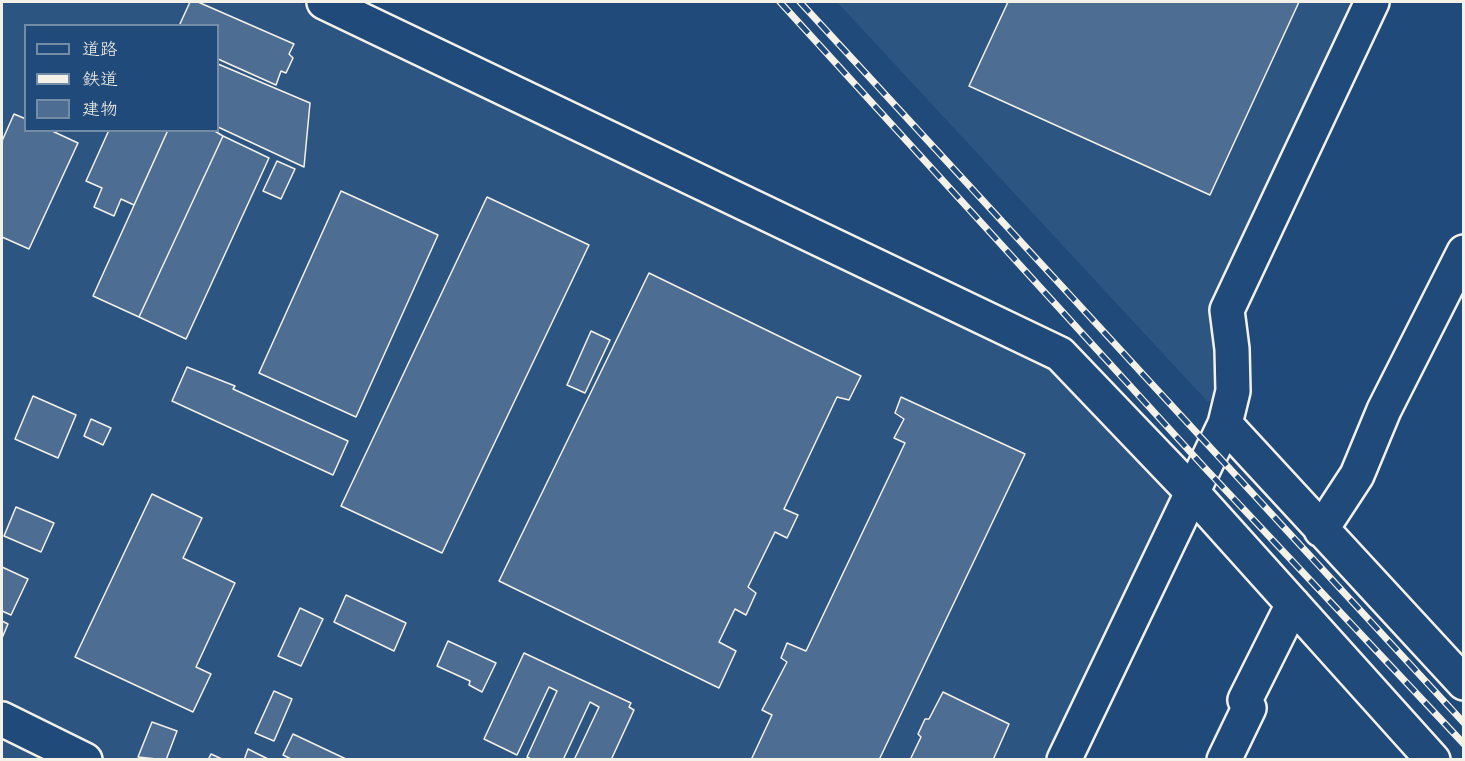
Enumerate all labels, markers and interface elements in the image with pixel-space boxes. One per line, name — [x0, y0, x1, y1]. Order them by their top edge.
legend — [24, 24, 219, 132]
text: 道路 — [82, 39, 118, 64]
text: 鉄道 — [82, 69, 118, 94]
text: 建物 — [82, 99, 118, 124]

